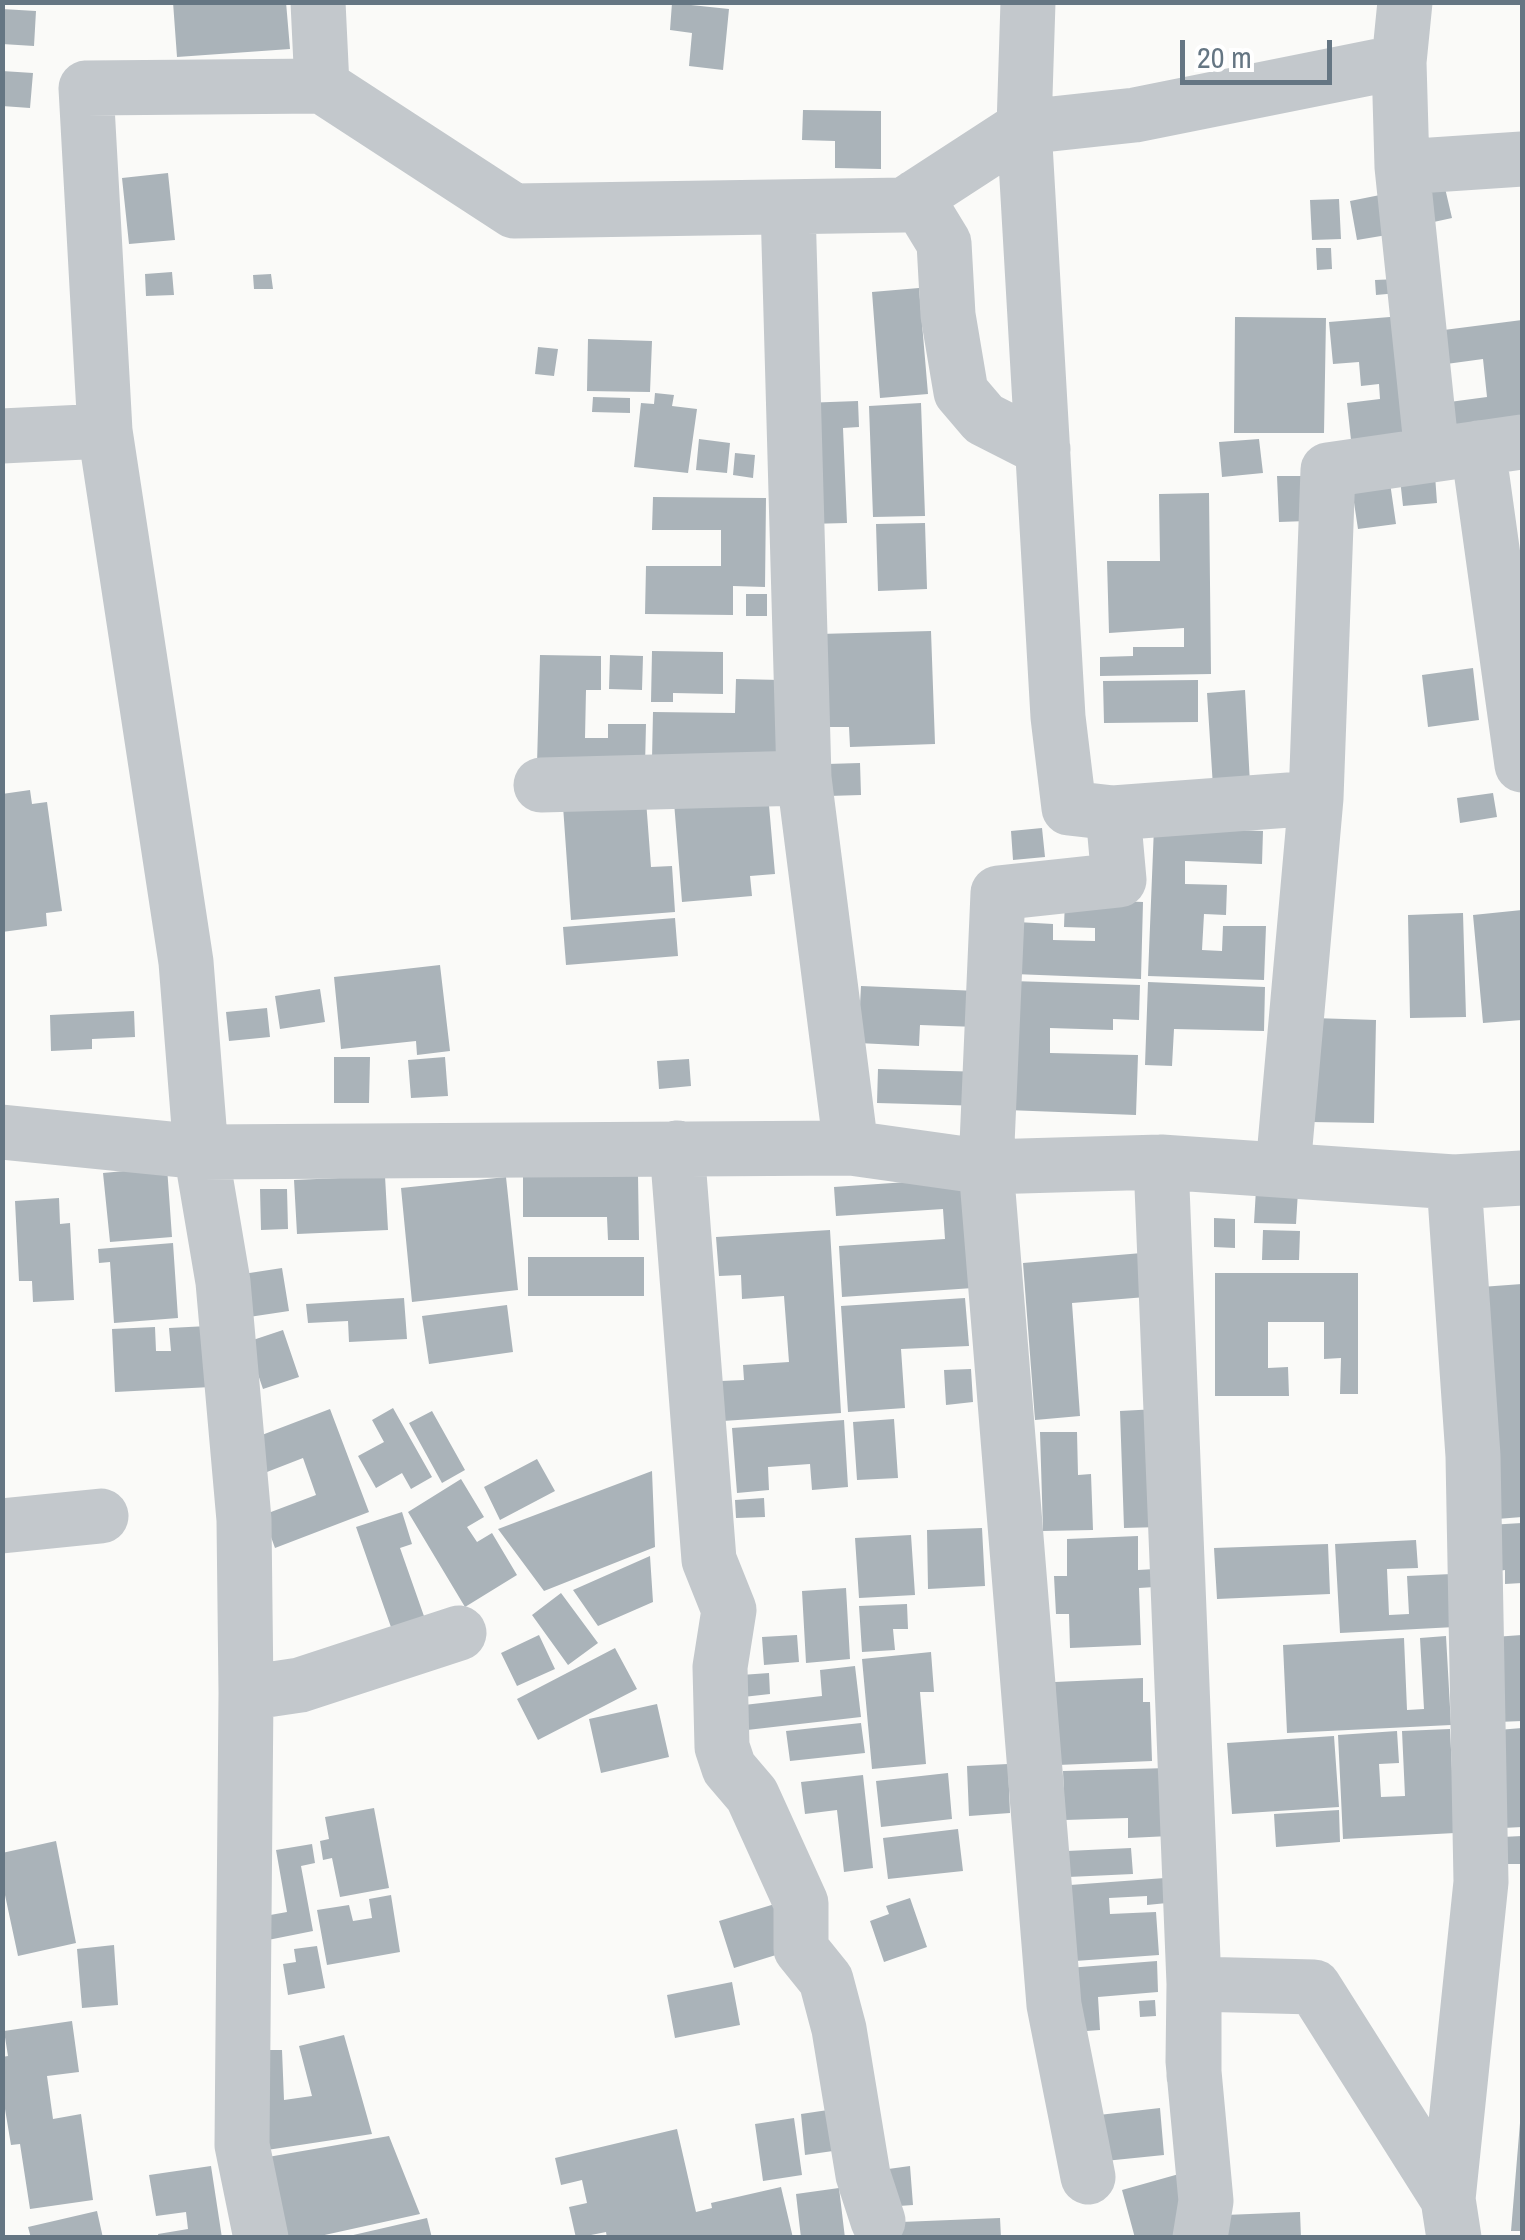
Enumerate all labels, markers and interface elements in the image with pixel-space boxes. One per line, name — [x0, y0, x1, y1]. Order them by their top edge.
scale bar — [1185, 20, 1338, 82]
text: 20 m — [1197, 37, 1252, 77]

